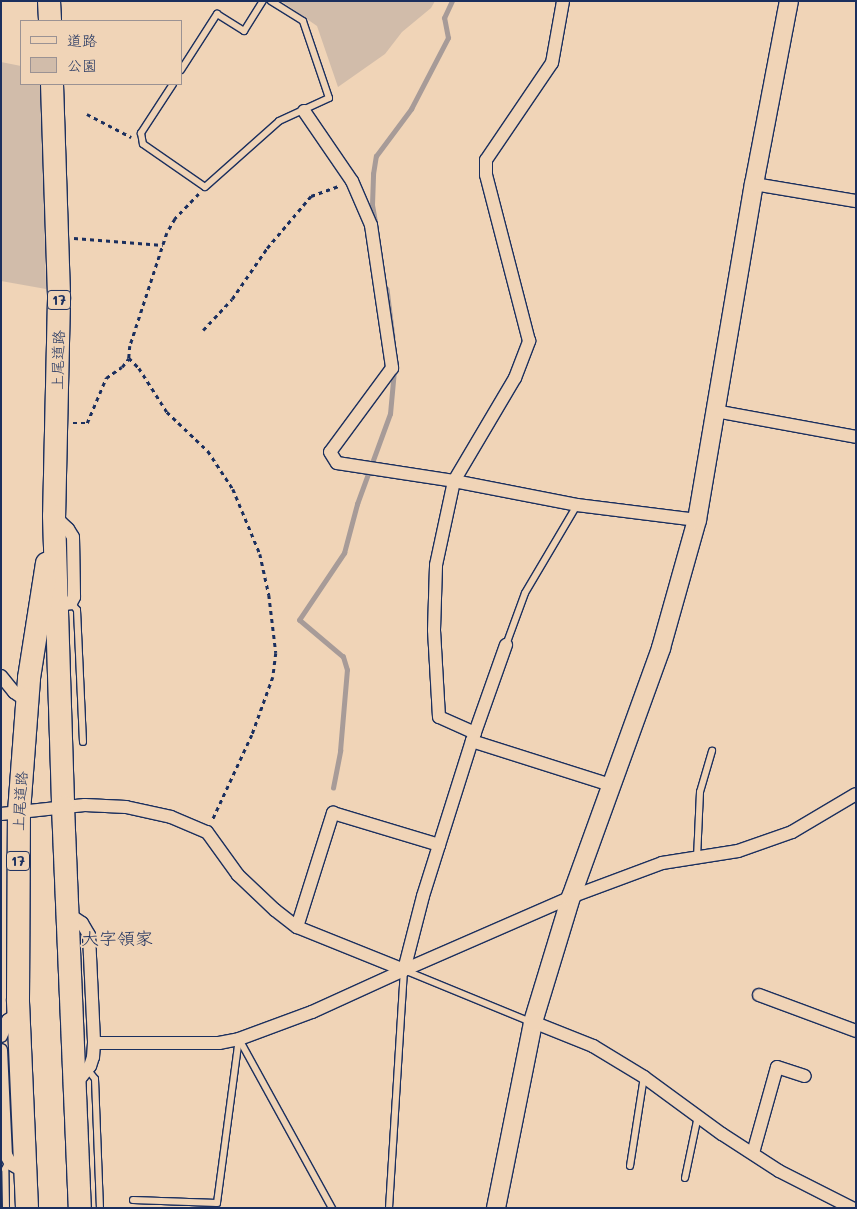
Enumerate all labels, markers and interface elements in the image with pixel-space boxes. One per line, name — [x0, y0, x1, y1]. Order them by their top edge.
legend — [20, 20, 182, 85]
text: 道路 — [67, 30, 97, 50]
text: 公園 — [67, 55, 97, 75]
road number: 17 — [46, 288, 72, 312]
street label: 上尾道路 — [48, 330, 68, 390]
street label: 上尾道路 — [9, 771, 31, 831]
road number: 17 — [6, 849, 30, 872]
district label: 大字領家 — [81, 927, 153, 949]

